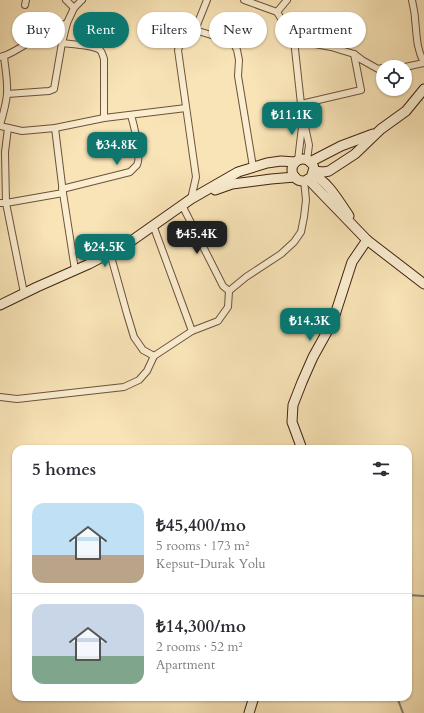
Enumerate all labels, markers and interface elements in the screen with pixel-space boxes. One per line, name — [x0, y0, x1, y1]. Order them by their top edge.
chip: Buy — [12, 12, 65, 48]
chip: Rent — [73, 12, 129, 48]
chip: Filters — [137, 12, 201, 48]
chip: New — [209, 12, 267, 48]
chip: Apartment — [275, 12, 366, 48]
map controls — [376, 60, 412, 96]
button: locate — [376, 60, 412, 96]
pin: ₺11.1K — [259, 102, 325, 136]
text: ₺11.1K — [271, 106, 313, 124]
pin: ₺34.8K — [84, 132, 150, 166]
text: ₺34.8K — [96, 136, 138, 154]
pin: ₺45.4K — [164, 221, 230, 255]
text: ₺45.4K — [176, 225, 218, 243]
pin: ₺24.5K — [72, 234, 138, 268]
text: ₺24.5K — [84, 238, 126, 256]
pin: ₺14.3K — [277, 308, 343, 342]
text: ₺14.3K — [289, 312, 331, 330]
text: 5 homes — [32, 458, 96, 481]
icon: filters — [370, 458, 392, 480]
text: ₺45,400/mo — [156, 514, 246, 537]
icon: home — [64, 519, 112, 567]
text: 5 rooms · 173 m² — [156, 537, 249, 555]
text: Kepsut-Durak Yolu — [156, 555, 266, 573]
text: ₺14,300/mo — [156, 615, 246, 638]
icon: home — [64, 620, 112, 668]
text: 2 rooms · 52 m² — [156, 638, 243, 656]
text: Apartment — [156, 656, 215, 674]

